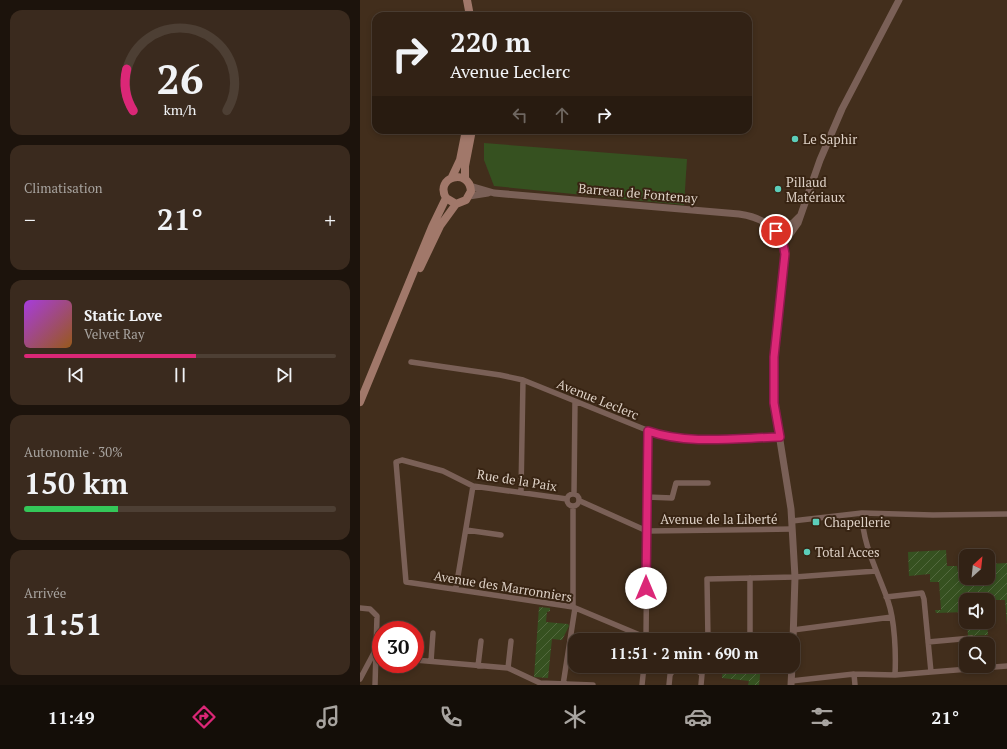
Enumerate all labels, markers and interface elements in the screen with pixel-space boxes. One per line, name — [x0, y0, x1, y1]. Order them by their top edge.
text: 220 m — [450, 23, 531, 60]
icon: right — [384, 28, 436, 80]
text: 26 — [156, 50, 204, 105]
text: Avenue Leclerc — [450, 59, 570, 83]
text: km/h — [164, 99, 197, 118]
icon: left — [509, 104, 531, 126]
icon: ahead — [551, 104, 573, 126]
icon: right — [593, 104, 615, 126]
place label: Le Saphir — [803, 130, 857, 148]
marker: Le Saphir — [790, 134, 800, 144]
place label: Pillaud Matériaux — [786, 173, 845, 206]
text: Climatisation — [24, 179, 103, 197]
street label: Barreau de Fontenay — [578, 179, 699, 207]
marker: Pillaud Matériaux — [773, 184, 783, 194]
text: 21° — [157, 199, 203, 239]
text: − — [24, 205, 36, 234]
text: + — [324, 205, 336, 234]
pin — [759, 214, 793, 248]
icon: arrive — [765, 220, 787, 242]
text: Static Love — [84, 305, 162, 325]
text: Velvet Ray — [84, 325, 144, 343]
icon: previous — [65, 364, 87, 386]
icon: pause — [169, 364, 191, 386]
icon: next — [273, 364, 295, 386]
street label: Avenue Leclerc — [554, 374, 642, 424]
text: Autonomie · 30% — [24, 443, 123, 461]
text: 150 km — [24, 463, 128, 503]
street label: Rue de la Paix — [476, 465, 559, 495]
street label: Avenue de la Liberté — [660, 510, 778, 528]
place label: Chapellerie — [824, 513, 890, 531]
marker: Chapellerie — [811, 517, 821, 527]
place label: Total Acces — [815, 543, 880, 561]
marker: Total Acces — [802, 547, 812, 557]
north arrow — [959, 549, 995, 585]
map controls — [959, 549, 995, 673]
street label: Avenue des Marronniers — [433, 566, 573, 606]
position arrow — [625, 567, 667, 609]
text: Arrivée — [24, 584, 66, 602]
button: sound — [959, 593, 995, 629]
text: 11:51 — [24, 604, 102, 644]
speed limit sign: 30 — [372, 621, 424, 673]
button: search — [959, 637, 995, 673]
text: 11:51 · 2 min · 690 m — [610, 643, 758, 663]
icon: directions — [190, 703, 218, 731]
icon: music — [314, 703, 342, 731]
icon: phone — [437, 703, 465, 731]
icon: climate — [561, 703, 589, 731]
icon: car — [684, 703, 712, 731]
icon: filters — [808, 703, 836, 731]
text: 11:49 — [48, 705, 95, 729]
text: 21° — [931, 705, 959, 729]

